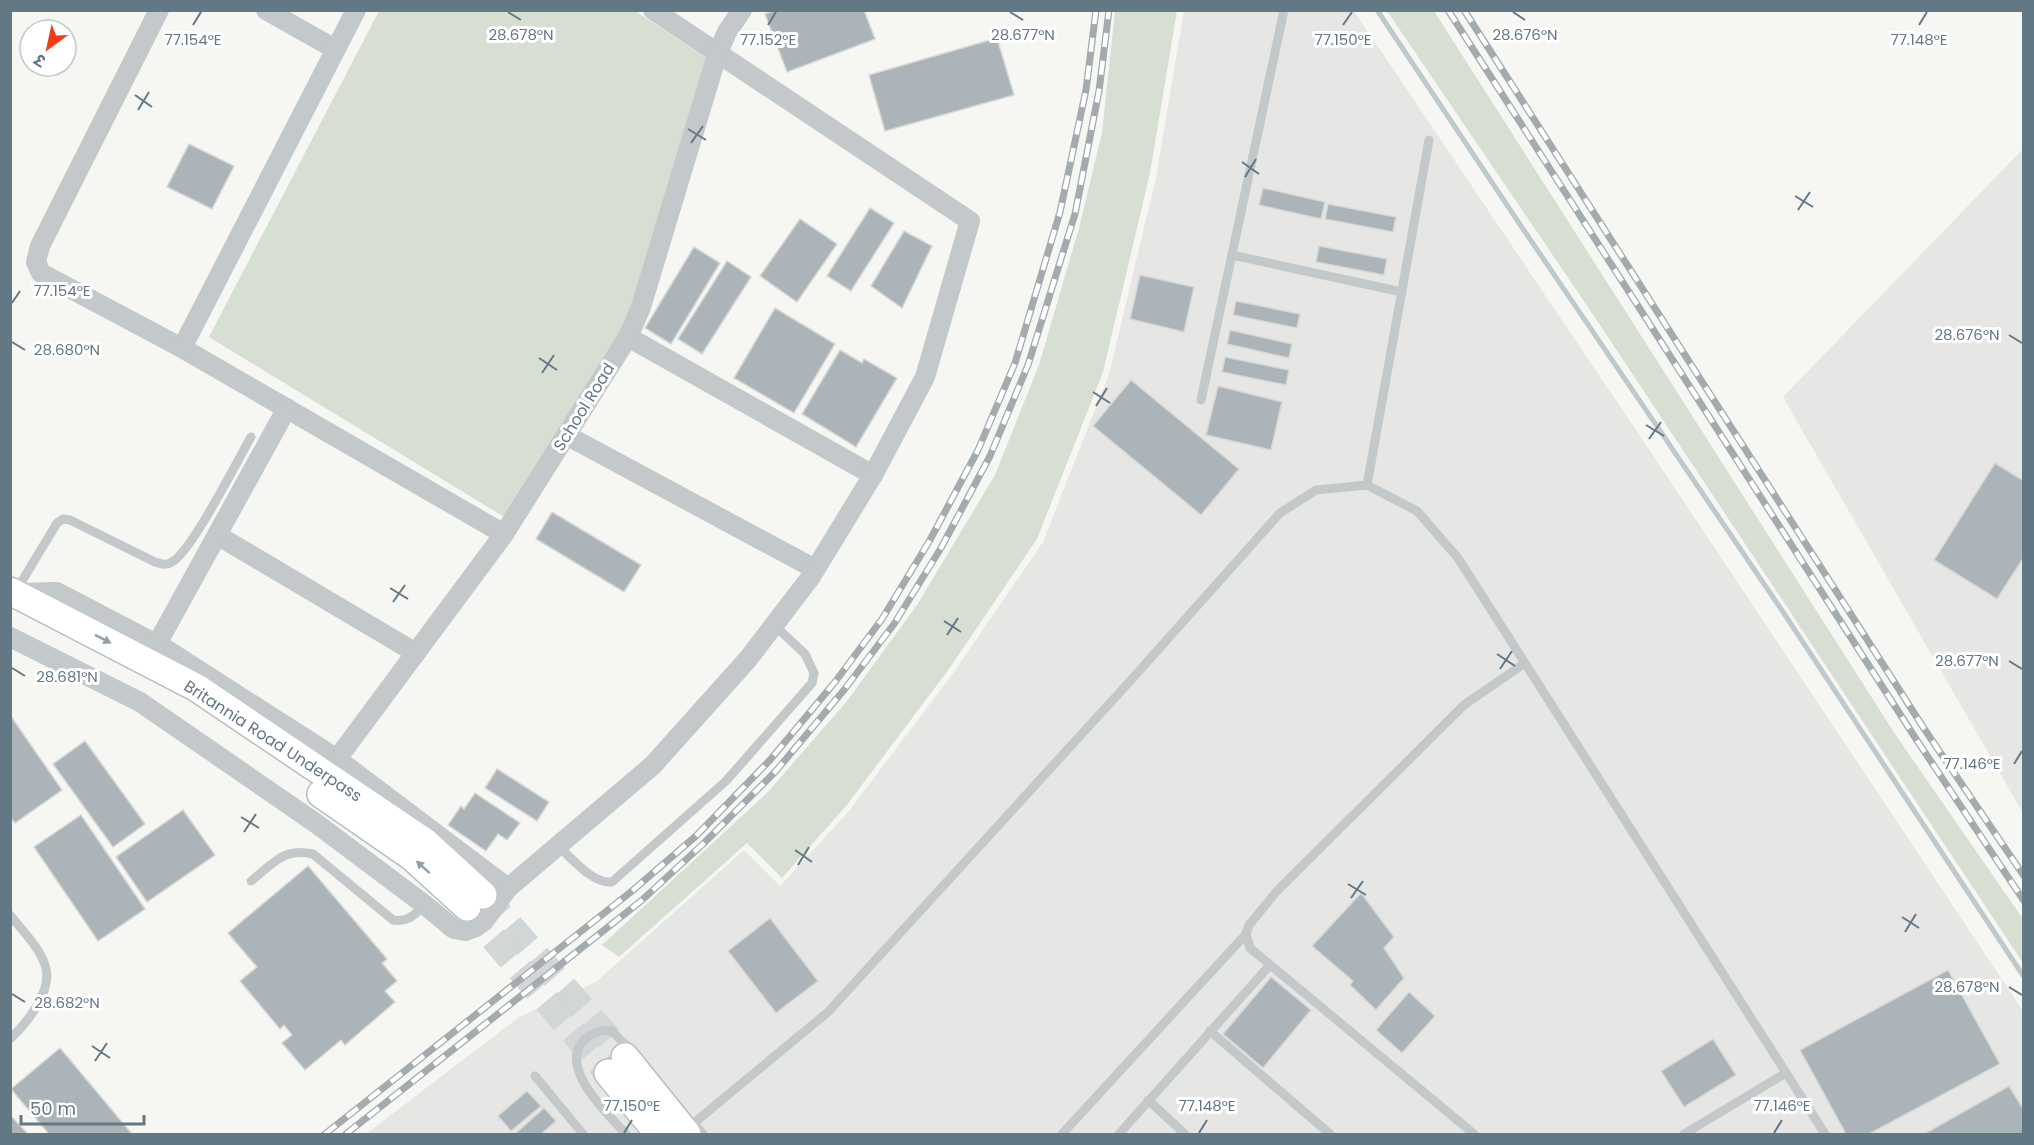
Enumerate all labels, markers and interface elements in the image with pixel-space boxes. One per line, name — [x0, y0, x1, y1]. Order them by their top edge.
north arrow — [18, 18, 78, 78]
text: 28.678°N — [488, 24, 554, 45]
text: 28.677°N — [991, 24, 1055, 45]
text: 28.676°N — [1492, 24, 1558, 45]
text: 77.154°E — [164, 29, 222, 50]
text: 77.152°E — [740, 29, 796, 50]
text: 77.150°E — [1314, 29, 1372, 50]
text: 77.148°E — [1890, 29, 1948, 50]
text: उ — [29, 48, 51, 73]
text: 77.154°E — [33, 280, 91, 301]
text: 28.676°N — [1934, 324, 2000, 345]
text: 28.680°N — [34, 339, 100, 360]
street label: School Road — [548, 359, 620, 455]
one-way arrow — [95, 634, 112, 644]
text: 28.677°N — [1935, 650, 1999, 671]
text: 28.681°N — [36, 666, 98, 687]
street label: Britannia Road Underpass — [180, 675, 366, 807]
text: 77.146°E — [1943, 753, 2001, 774]
one-way arrow — [416, 860, 431, 874]
text: 28.678°N — [1934, 976, 2000, 997]
text: 28.682°N — [34, 992, 100, 1013]
scale bar — [21, 1088, 144, 1126]
text: 77.150°E — [603, 1095, 661, 1116]
text: 77.148°E — [1178, 1095, 1236, 1116]
text: 77.146°E — [1753, 1095, 1811, 1116]
text: 50 m — [30, 1096, 76, 1121]

